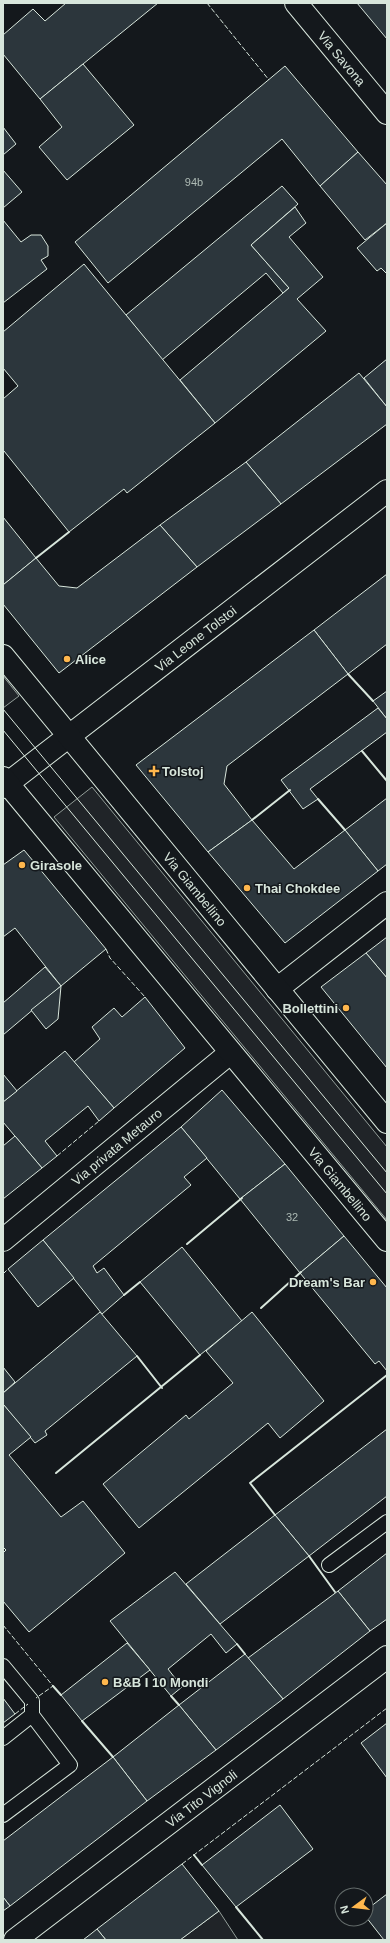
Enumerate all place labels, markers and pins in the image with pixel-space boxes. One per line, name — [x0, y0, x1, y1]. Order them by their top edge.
place label: Alice — [75, 652, 106, 667]
marker: Alice — [62, 654, 72, 664]
place label: Tolstoj — [162, 764, 204, 779]
marker: Tolstoj — [149, 766, 159, 776]
place label: Girasole — [30, 858, 82, 873]
marker: Girasole — [17, 860, 27, 870]
place label: Thai Chokdee — [255, 881, 340, 896]
marker: Thai Chokdee — [242, 883, 252, 893]
place label: Bollettini — [282, 1001, 338, 1016]
marker: Bollettini — [341, 1003, 351, 1013]
place label: Dream's Bar — [289, 1275, 365, 1290]
marker: Dream's Bar — [368, 1277, 378, 1287]
place label: B&B I 10 Mondi — [113, 1675, 208, 1690]
marker: B&B I 10 Mondi — [100, 1677, 110, 1687]

